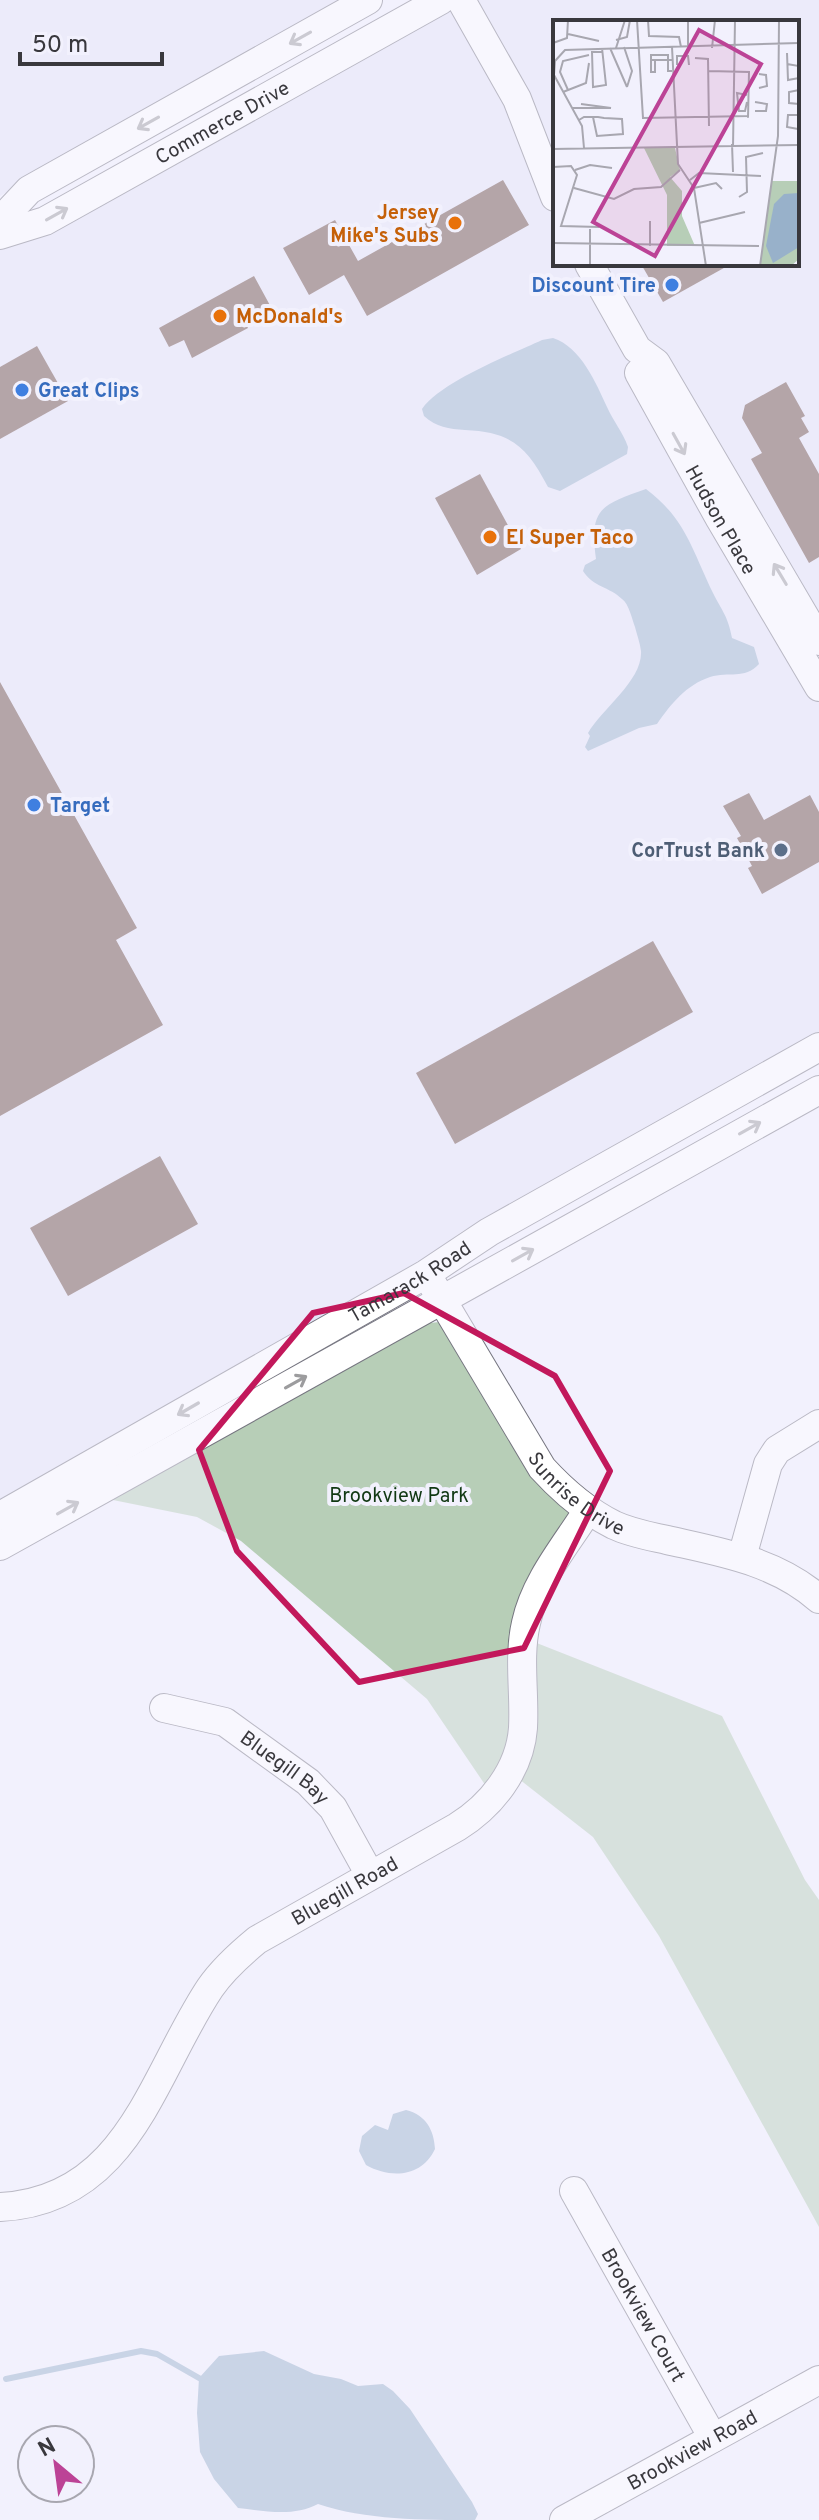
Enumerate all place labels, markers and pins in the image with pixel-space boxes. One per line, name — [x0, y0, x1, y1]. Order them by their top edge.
place label: Jersey Mike's Subs — [330, 201, 439, 250]
marker: Jersey Mike's Subs — [446, 214, 464, 232]
place label: Discount Tire — [531, 274, 656, 300]
marker: Discount Tire — [663, 276, 681, 294]
place label: McDonald's — [236, 305, 343, 331]
marker: McDonald's — [211, 307, 229, 325]
place label: Great Clips — [38, 379, 140, 405]
marker: Great Clips — [13, 381, 31, 399]
place label: El Super Taco — [506, 526, 634, 552]
marker: El Super Taco — [481, 528, 499, 546]
place label: Target — [50, 794, 110, 820]
marker: Target — [25, 796, 43, 814]
place label: CorTrust Bank — [631, 839, 765, 865]
marker: CorTrust Bank — [772, 841, 790, 859]

